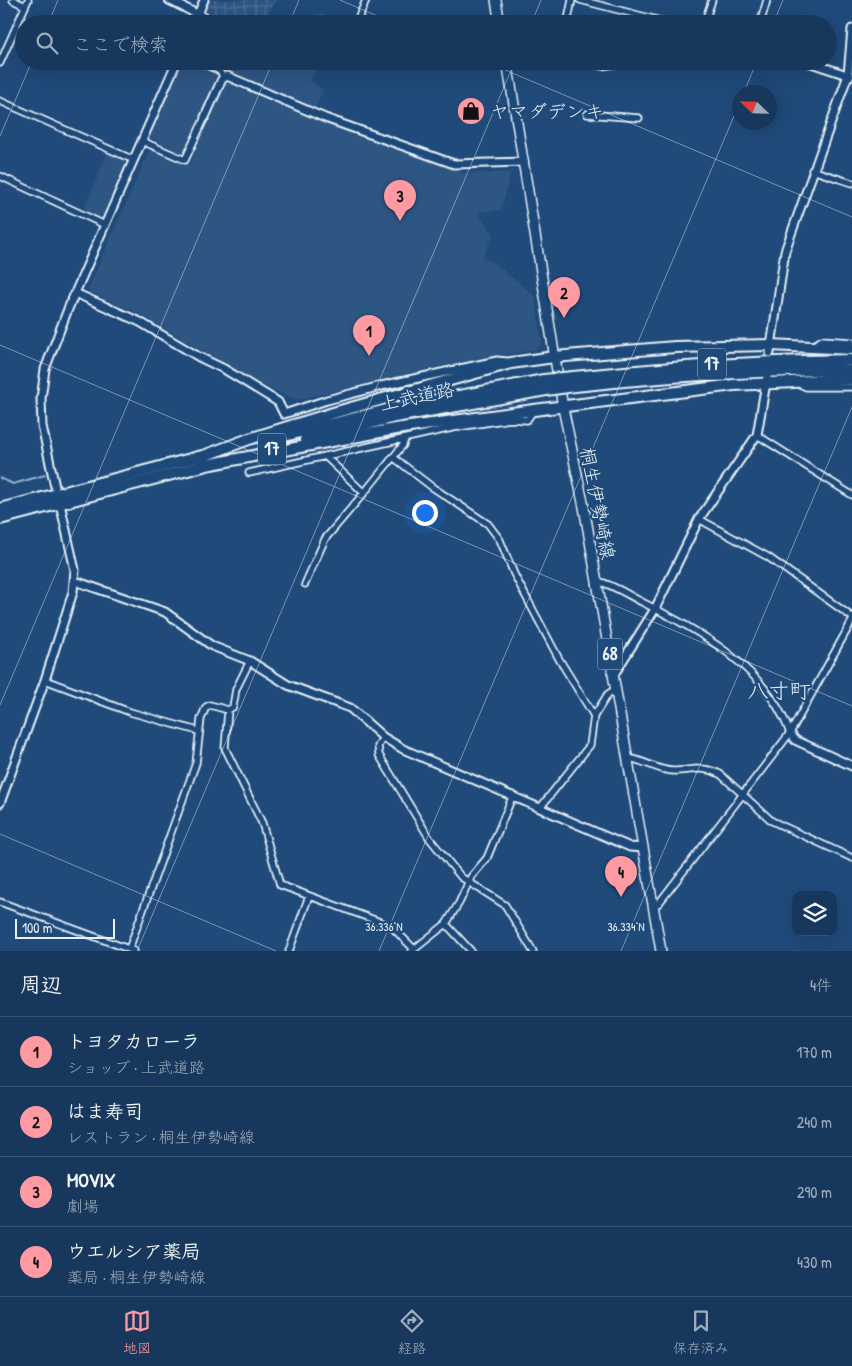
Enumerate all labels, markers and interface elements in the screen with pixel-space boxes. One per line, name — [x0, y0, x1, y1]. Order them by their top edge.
search box — [15, 15, 837, 70]
icon: search — [33, 29, 61, 57]
text: ここで検索 — [73, 31, 168, 57]
north arrow — [732, 85, 777, 130]
shop icon: ヤマダデンキ — [456, 96, 486, 126]
place label: ヤマダデンキ — [490, 98, 604, 124]
pin: 3 — [384, 180, 416, 221]
pin: 2 — [548, 277, 580, 318]
pin: 1 — [353, 315, 385, 356]
road number: 17 — [698, 348, 726, 379]
street label: 上武道路 — [377, 375, 457, 417]
road number: 17 — [258, 434, 286, 464]
street label: 桐生伊勢崎線 — [574, 445, 622, 561]
your location — [412, 500, 438, 526]
road number: 68 — [598, 639, 622, 670]
district label: 八寸町 — [748, 676, 811, 705]
pin: 4 — [605, 856, 637, 897]
map controls — [792, 891, 837, 936]
button: layers — [792, 891, 837, 936]
scale bar — [15, 916, 115, 939]
text: 100 m — [22, 918, 52, 937]
text: 36.336°N — [365, 918, 403, 935]
text: 36.334°N — [607, 918, 645, 935]
text: 周辺 — [20, 970, 62, 999]
text: 4件 — [810, 974, 832, 996]
text: トヨタカローラ — [67, 1028, 200, 1054]
text: 1 — [33, 1041, 39, 1063]
text: 170 m — [797, 1041, 832, 1063]
text: ショップ · 上武道路 — [67, 1056, 205, 1078]
text: はま寿司 — [67, 1098, 143, 1124]
text: 2 — [32, 1111, 40, 1133]
text: 240 m — [797, 1111, 832, 1133]
text: レストラン · 桐生伊勢崎線 — [67, 1126, 255, 1148]
text: MOVIX — [67, 1167, 115, 1193]
text: 3 — [32, 1181, 40, 1203]
text: 290 m — [797, 1181, 832, 1203]
text: 劇場 — [67, 1195, 99, 1217]
text: ウエルシア薬局 — [67, 1238, 200, 1264]
text: 4 — [33, 1251, 39, 1273]
text: 430 m — [797, 1251, 832, 1273]
text: 薬局 · 桐生伊勢崎線 — [67, 1266, 206, 1288]
tab: 地図 — [123, 1307, 151, 1357]
tab: 経路 — [398, 1307, 426, 1357]
tab: 保存済み — [673, 1307, 729, 1357]

